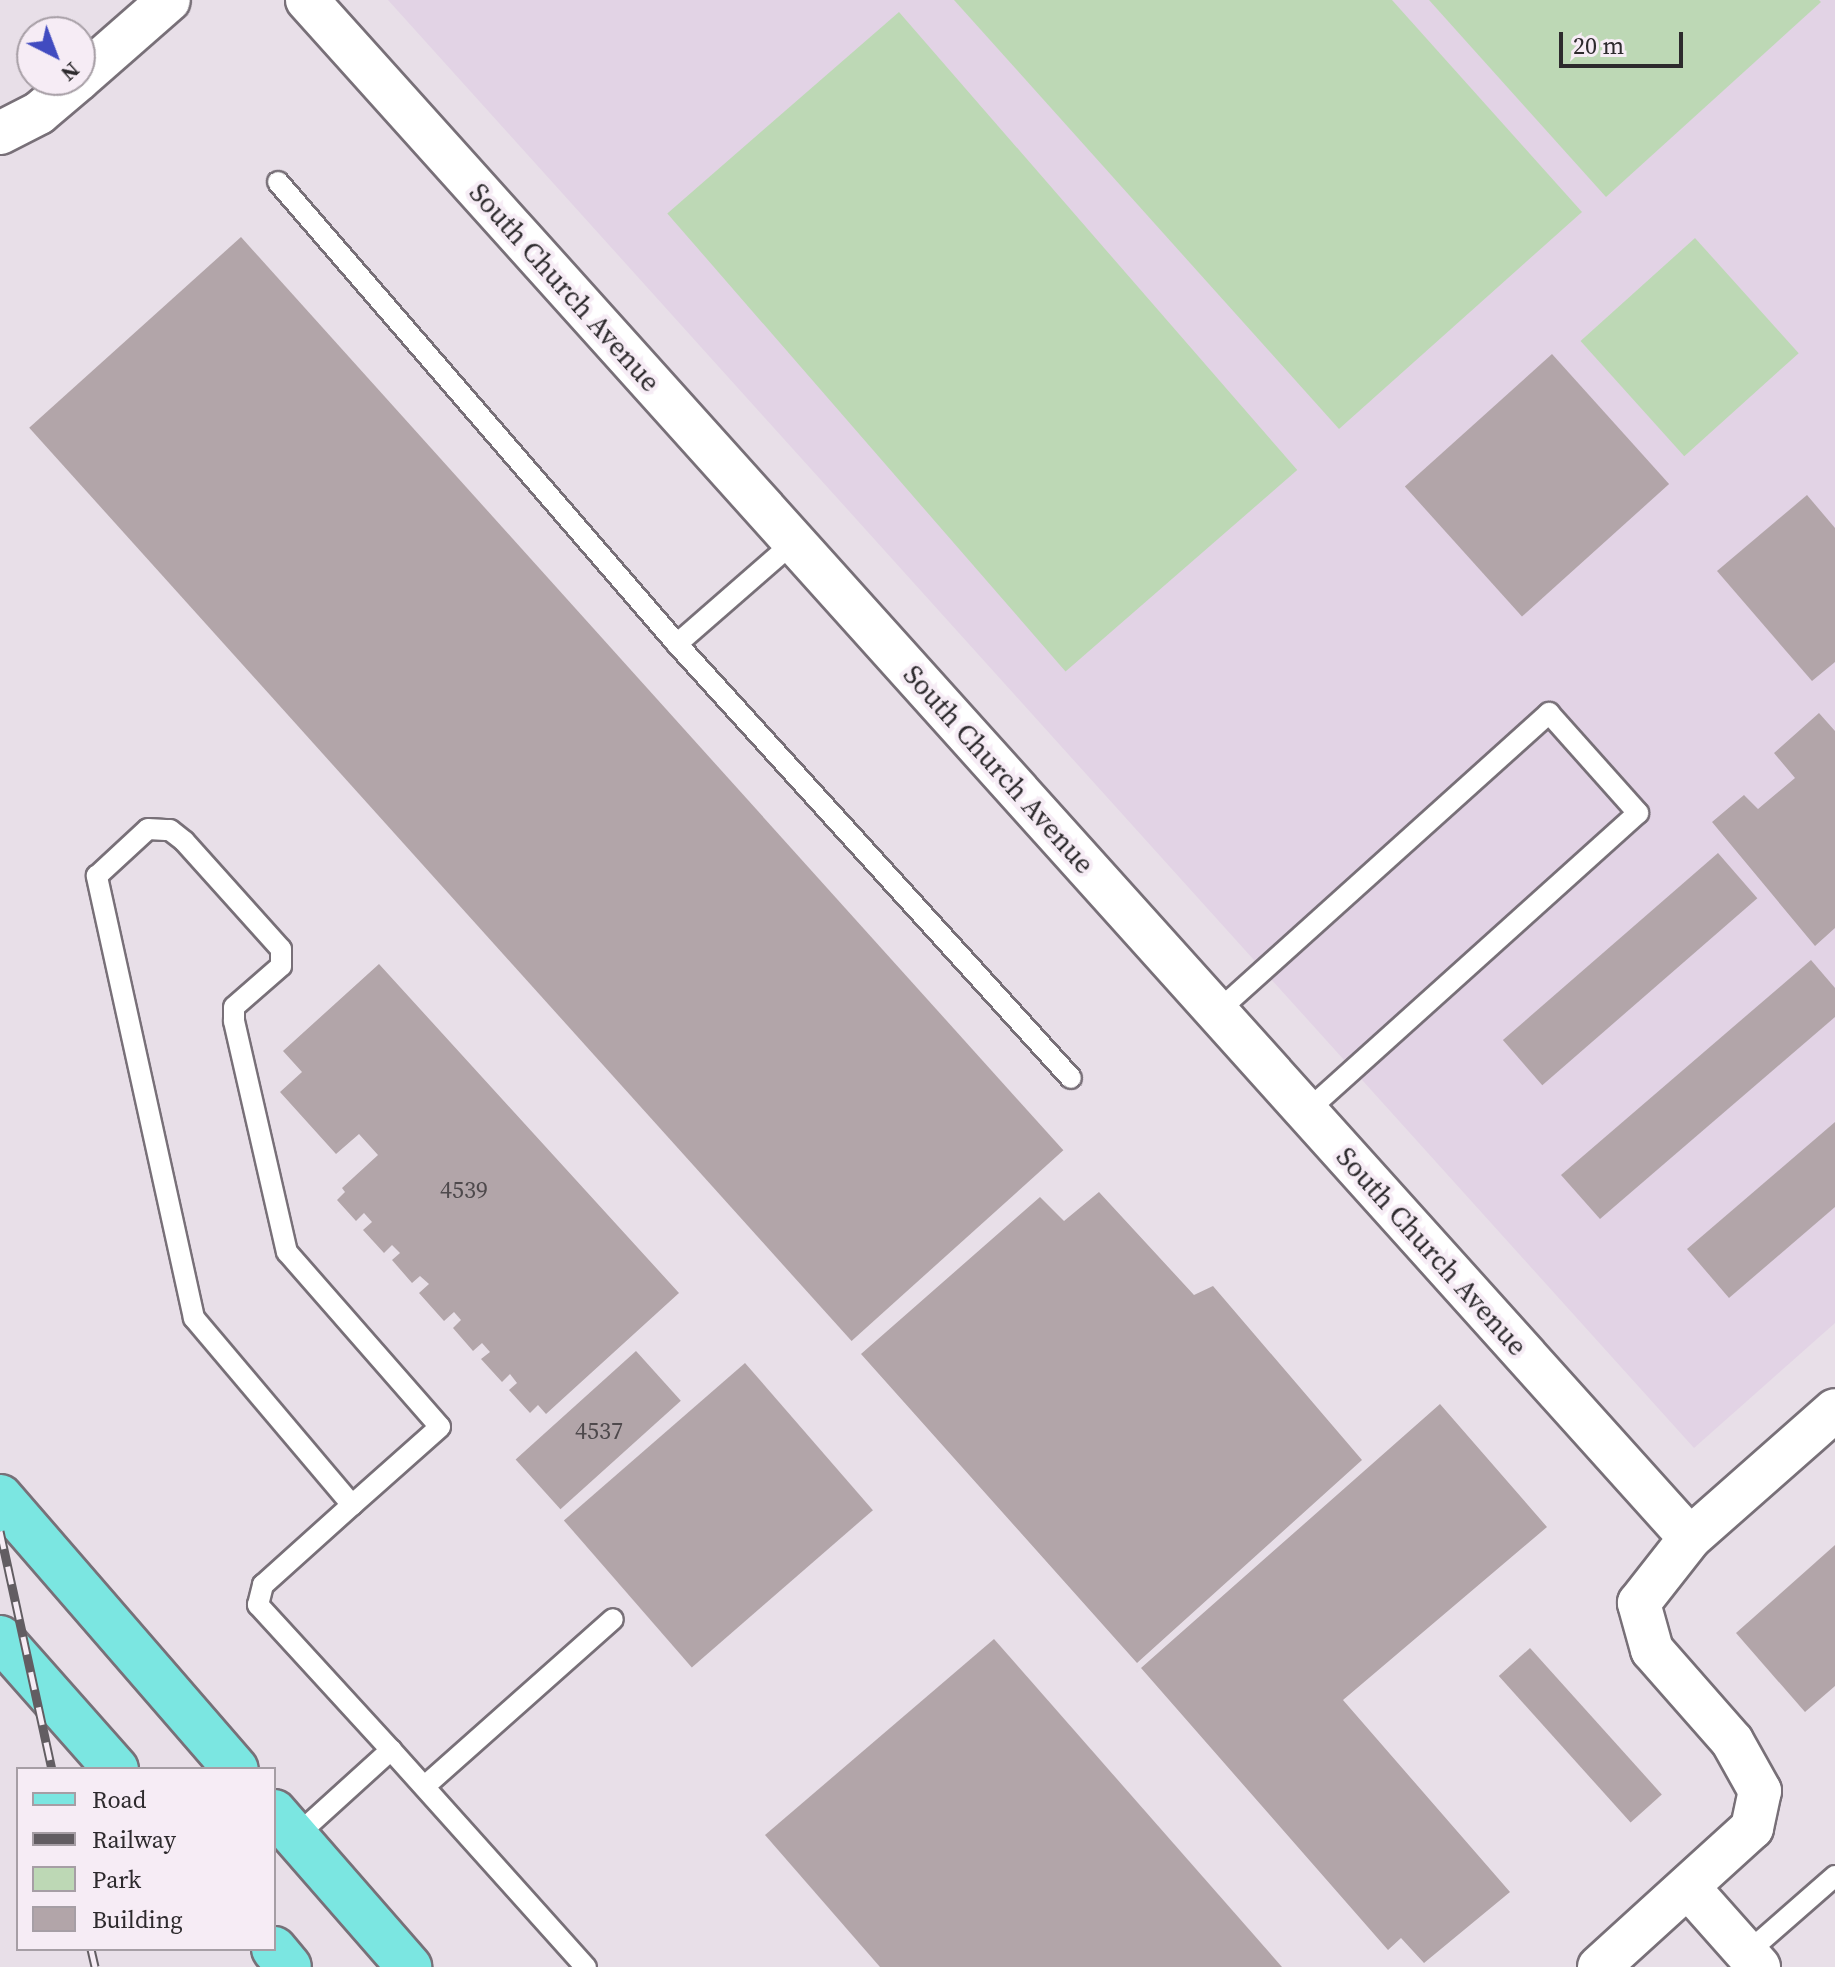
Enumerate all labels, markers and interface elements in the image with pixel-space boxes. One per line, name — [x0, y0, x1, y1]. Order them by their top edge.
north arrow — [16, 16, 96, 96]
scale bar — [1563, 16, 1687, 66]
text: 20 m — [1573, 29, 1624, 62]
text: N — [55, 56, 87, 89]
street label: South Church Avenue — [462, 176, 668, 398]
street label: South Church Avenue — [896, 658, 1102, 880]
street label: South Church Avenue — [1329, 1140, 1535, 1362]
house number: 4539 — [440, 1176, 488, 1204]
house number: 4537 — [575, 1417, 623, 1445]
legend — [16, 1767, 276, 1951]
text: Road — [92, 1783, 146, 1816]
text: Railway — [92, 1823, 176, 1856]
text: Park — [92, 1863, 141, 1896]
text: Building — [92, 1903, 183, 1936]

